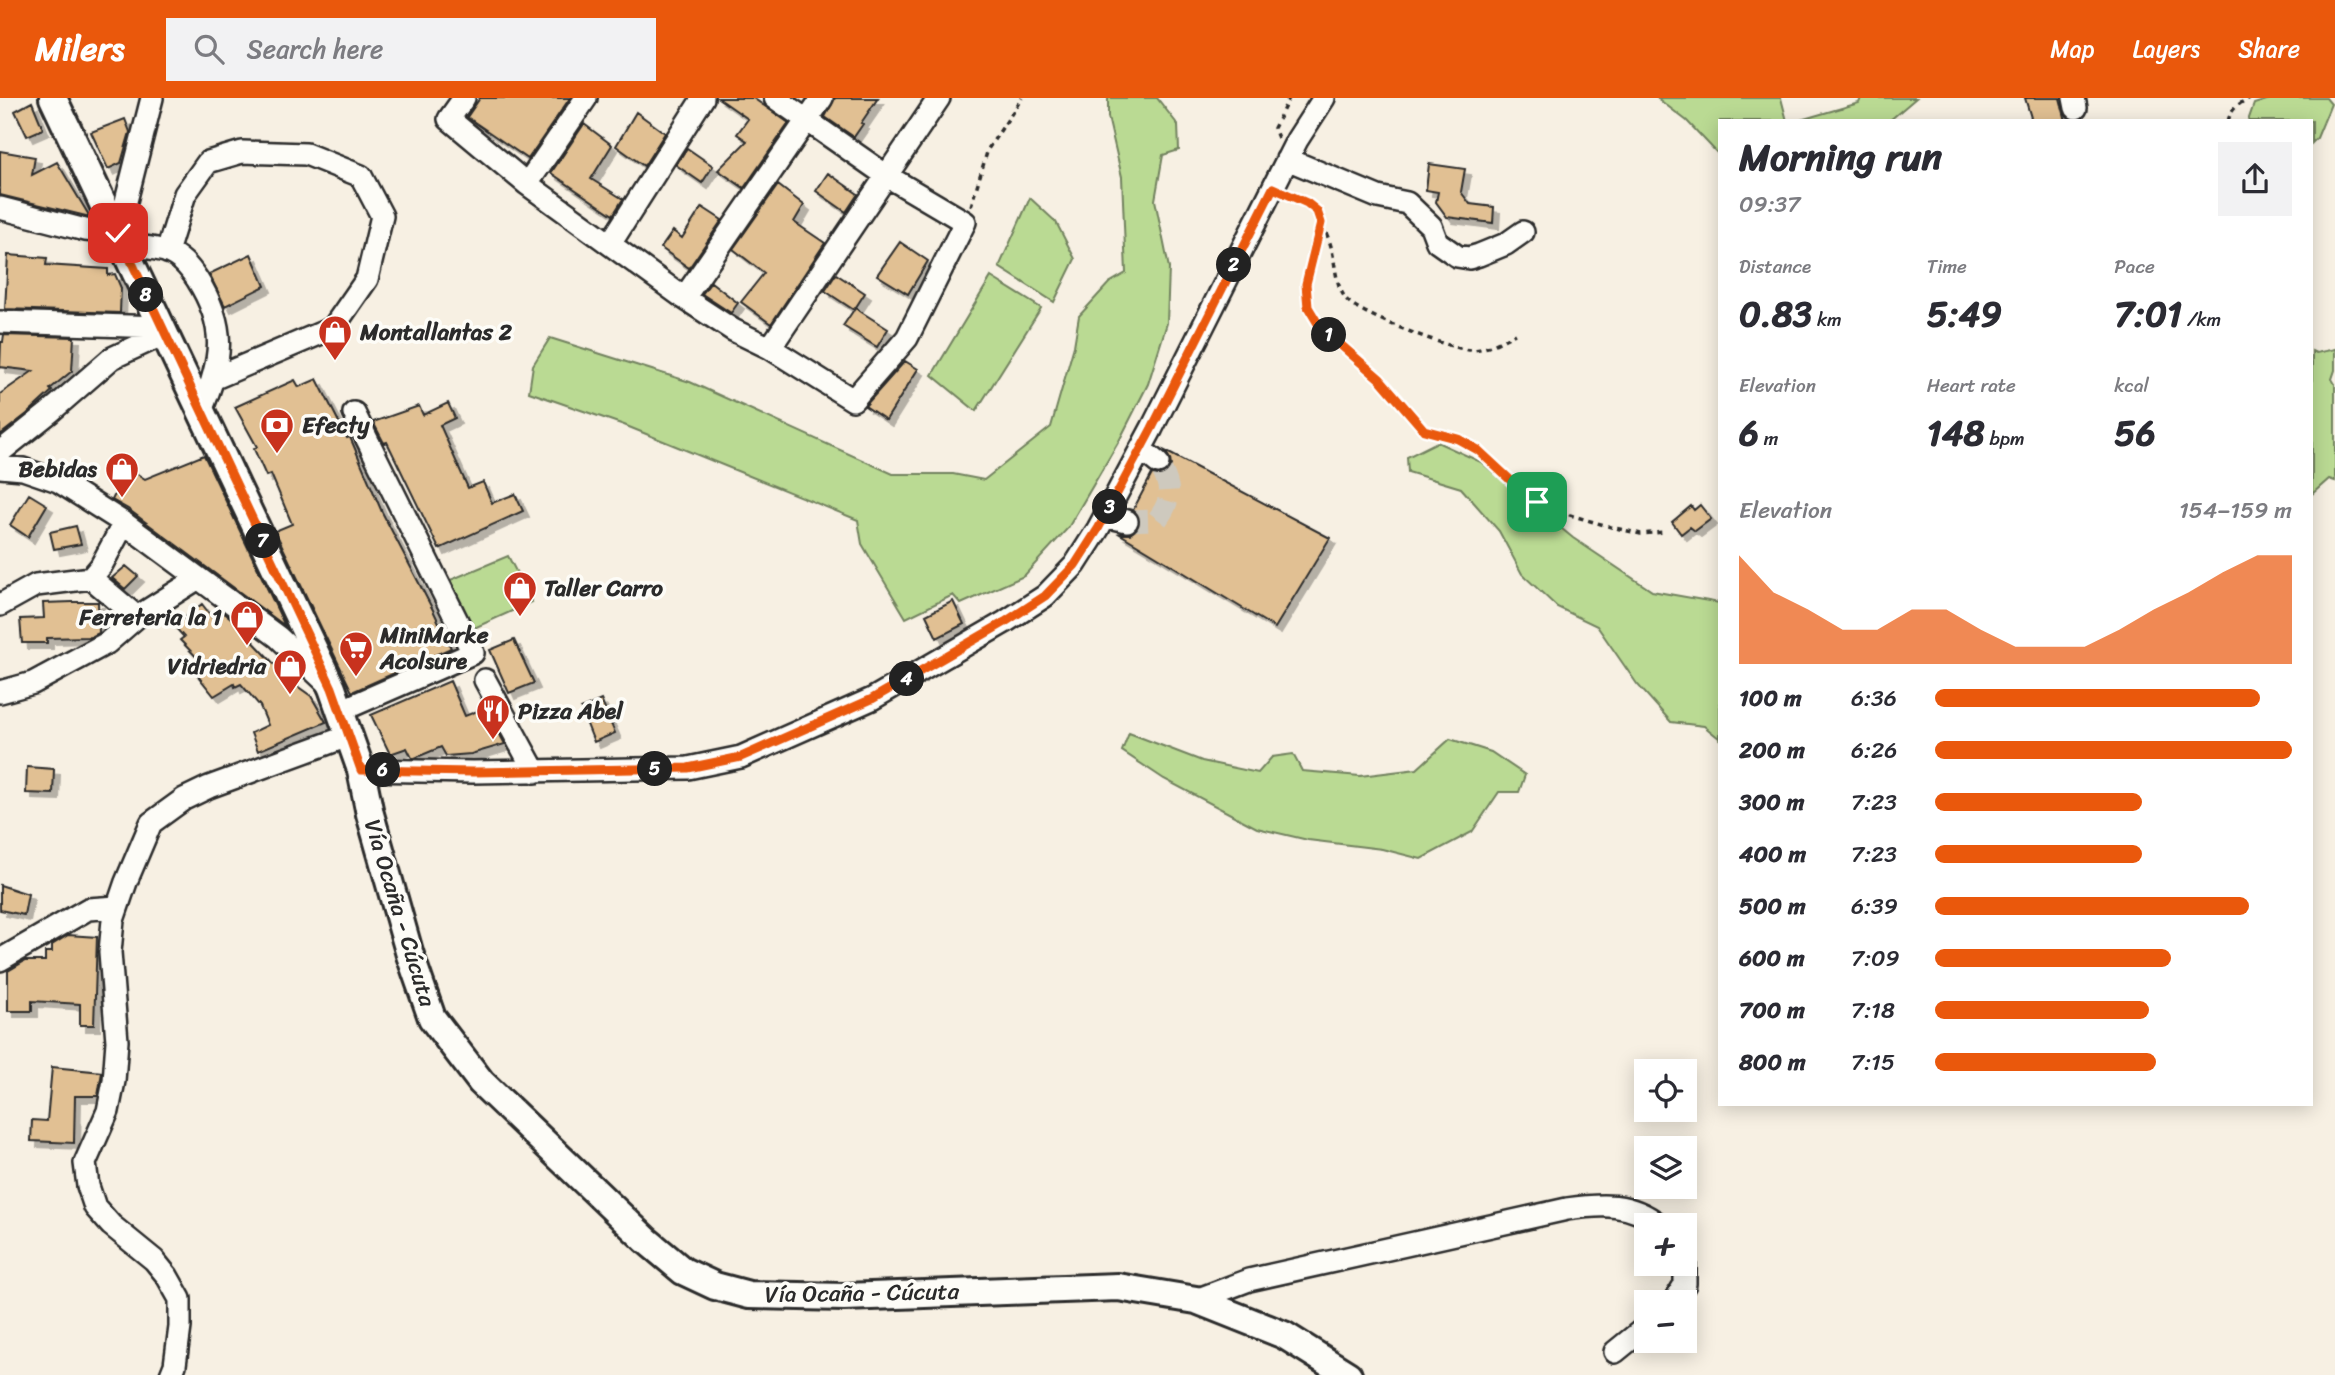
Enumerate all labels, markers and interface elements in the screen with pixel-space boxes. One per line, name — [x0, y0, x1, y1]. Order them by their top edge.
search box — [166, 18, 656, 81]
text: Milers — [35, 20, 124, 78]
text: Search here — [246, 26, 383, 72]
text: Map — [2050, 28, 2095, 70]
text: Layers — [2133, 28, 2200, 70]
text: Share — [2238, 28, 2300, 70]
icon: search — [190, 30, 228, 68]
text: Morning run — [1739, 124, 1942, 191]
button: share — [2218, 142, 2292, 216]
text: 09:37 — [1739, 184, 1800, 225]
pin — [88, 203, 148, 263]
icon: check — [99, 214, 137, 252]
pin: 2 — [1216, 248, 1252, 282]
text: 2 — [1228, 248, 1239, 281]
text: Distance — [1739, 250, 1811, 283]
text: Time — [1927, 250, 1967, 283]
text: Pace — [2114, 250, 2155, 283]
pin: 8 — [128, 278, 164, 312]
text: 8 — [140, 278, 151, 311]
text: 0.83 — [1739, 283, 1812, 345]
text: 5:49 — [1927, 283, 2002, 345]
text: 7:01 — [2114, 283, 2182, 345]
text: km — [1812, 303, 1842, 336]
text: /km — [2182, 303, 2221, 336]
place label: Montallantas 2 — [359, 312, 513, 353]
shop icon: Montallantas 2 — [316, 313, 354, 362]
pin: 1 — [1312, 317, 1346, 352]
text: 1 — [1324, 318, 1333, 351]
text: Elevation — [1739, 369, 1816, 402]
text: Heart rate — [1927, 369, 2016, 402]
text: kcal — [2114, 369, 2149, 402]
text: 6 — [1739, 402, 1759, 464]
text: 148 — [1927, 402, 1985, 464]
text: 56 — [2114, 402, 2156, 464]
place label: Efecty — [302, 405, 371, 446]
bank icon: Efecty — [258, 406, 296, 455]
text: m — [1759, 422, 1778, 455]
text: bpm — [1985, 422, 2025, 455]
place label: Bebidas — [19, 449, 98, 490]
shop icon: Bebidas — [103, 450, 141, 499]
pin — [1507, 472, 1567, 532]
icon: arrive — [1518, 483, 1556, 521]
pin: 3 — [1092, 490, 1128, 524]
text: 3 — [1104, 490, 1115, 523]
text: Elevation — [1739, 490, 1832, 531]
text: 154–159 m — [2179, 490, 2292, 531]
pin: 7 — [246, 524, 280, 558]
text: 7 — [257, 524, 268, 557]
place label: Taller Carro — [544, 568, 663, 609]
shop icon: Taller Carro — [501, 569, 539, 618]
place label: Ferreteria la 1 — [78, 597, 222, 638]
shop icon: Ferreteria la 1 — [228, 598, 266, 647]
place label: MiniMarke Acolsure — [379, 615, 489, 682]
supermarket icon: MiniMarke Acolsure — [337, 629, 375, 678]
place label: Vidriedria — [168, 646, 267, 687]
shop icon: Vidriedria — [271, 647, 309, 696]
pin: 4 — [890, 662, 925, 696]
text: 4 — [901, 662, 912, 695]
text: 100 m — [1739, 678, 1802, 719]
text: 6:36 — [1851, 678, 1897, 719]
place label: Pizza Abel — [518, 691, 624, 732]
restaurant icon: Pizza Abel — [474, 692, 512, 741]
text: 200 m — [1739, 730, 1805, 771]
text: 6:26 — [1851, 730, 1897, 771]
pin: 6 — [366, 752, 400, 788]
pin: 5 — [638, 752, 672, 786]
text: 5 — [649, 752, 660, 785]
text: 6 — [377, 753, 388, 786]
text: 300 m — [1739, 782, 1804, 823]
text: 7:23 — [1851, 782, 1897, 823]
street label: Vía Ocaña - Cúcuta — [352, 814, 448, 1012]
text: 400 m — [1739, 834, 1806, 875]
text: 7:23 — [1851, 834, 1897, 875]
text: 500 m — [1739, 886, 1806, 927]
text: 6:39 — [1851, 886, 1898, 927]
text: 600 m — [1739, 938, 1805, 979]
text: 7:09 — [1851, 938, 1900, 979]
text: 700 m — [1739, 990, 1805, 1031]
text: 7:18 — [1851, 990, 1895, 1031]
text: 800 m — [1739, 1042, 1806, 1083]
text: 7:15 — [1851, 1042, 1895, 1083]
map controls — [1634, 1059, 1697, 1353]
button: locate — [1634, 1059, 1697, 1122]
button: layers — [1634, 1136, 1697, 1199]
button: + — [1634, 1213, 1697, 1276]
street label: Vía Ocaña - Cúcuta — [765, 1271, 960, 1315]
button: − — [1634, 1290, 1697, 1353]

